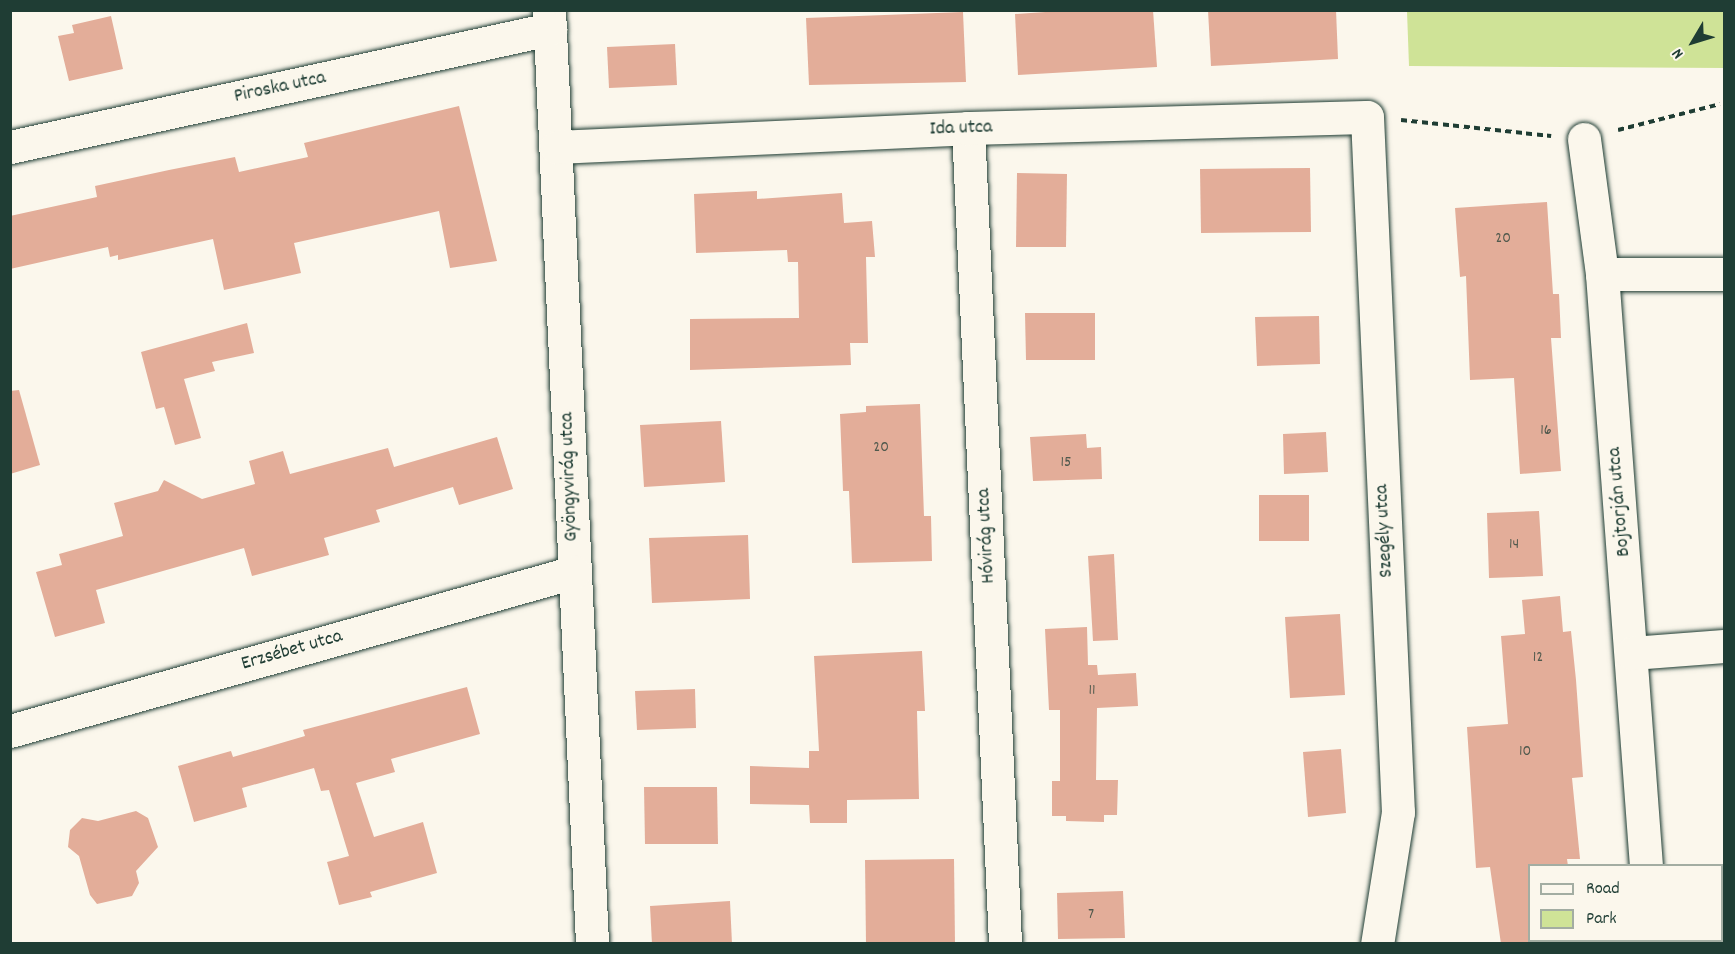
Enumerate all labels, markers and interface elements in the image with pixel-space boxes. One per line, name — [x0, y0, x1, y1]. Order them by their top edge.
north arrow — [1663, 12, 1723, 72]
text: N — [1667, 43, 1690, 64]
street label: Piroska utca — [232, 67, 328, 109]
street label: Ida utca — [929, 116, 993, 142]
house number: 20 — [1495, 229, 1511, 249]
street label: Gyöngyvirág utca — [556, 412, 584, 542]
house number: 16 — [1540, 421, 1552, 441]
house number: 20 — [873, 438, 889, 458]
street label: Bojtorján utca — [1603, 446, 1637, 558]
house number: 15 — [1061, 453, 1071, 473]
street label: Szegély utca — [1371, 484, 1399, 578]
street label: Hóvirág utca — [973, 488, 1001, 584]
house number: 14 — [1509, 535, 1519, 555]
street label: Erzsébet utca — [239, 625, 345, 677]
house number: 12 — [1533, 648, 1543, 668]
house number: 11 — [1088, 681, 1096, 701]
house number: 10 — [1519, 742, 1531, 762]
legend — [1528, 864, 1723, 942]
text: Road — [1586, 877, 1620, 902]
house number: 7 — [1088, 905, 1094, 925]
text: Park — [1586, 907, 1617, 932]

